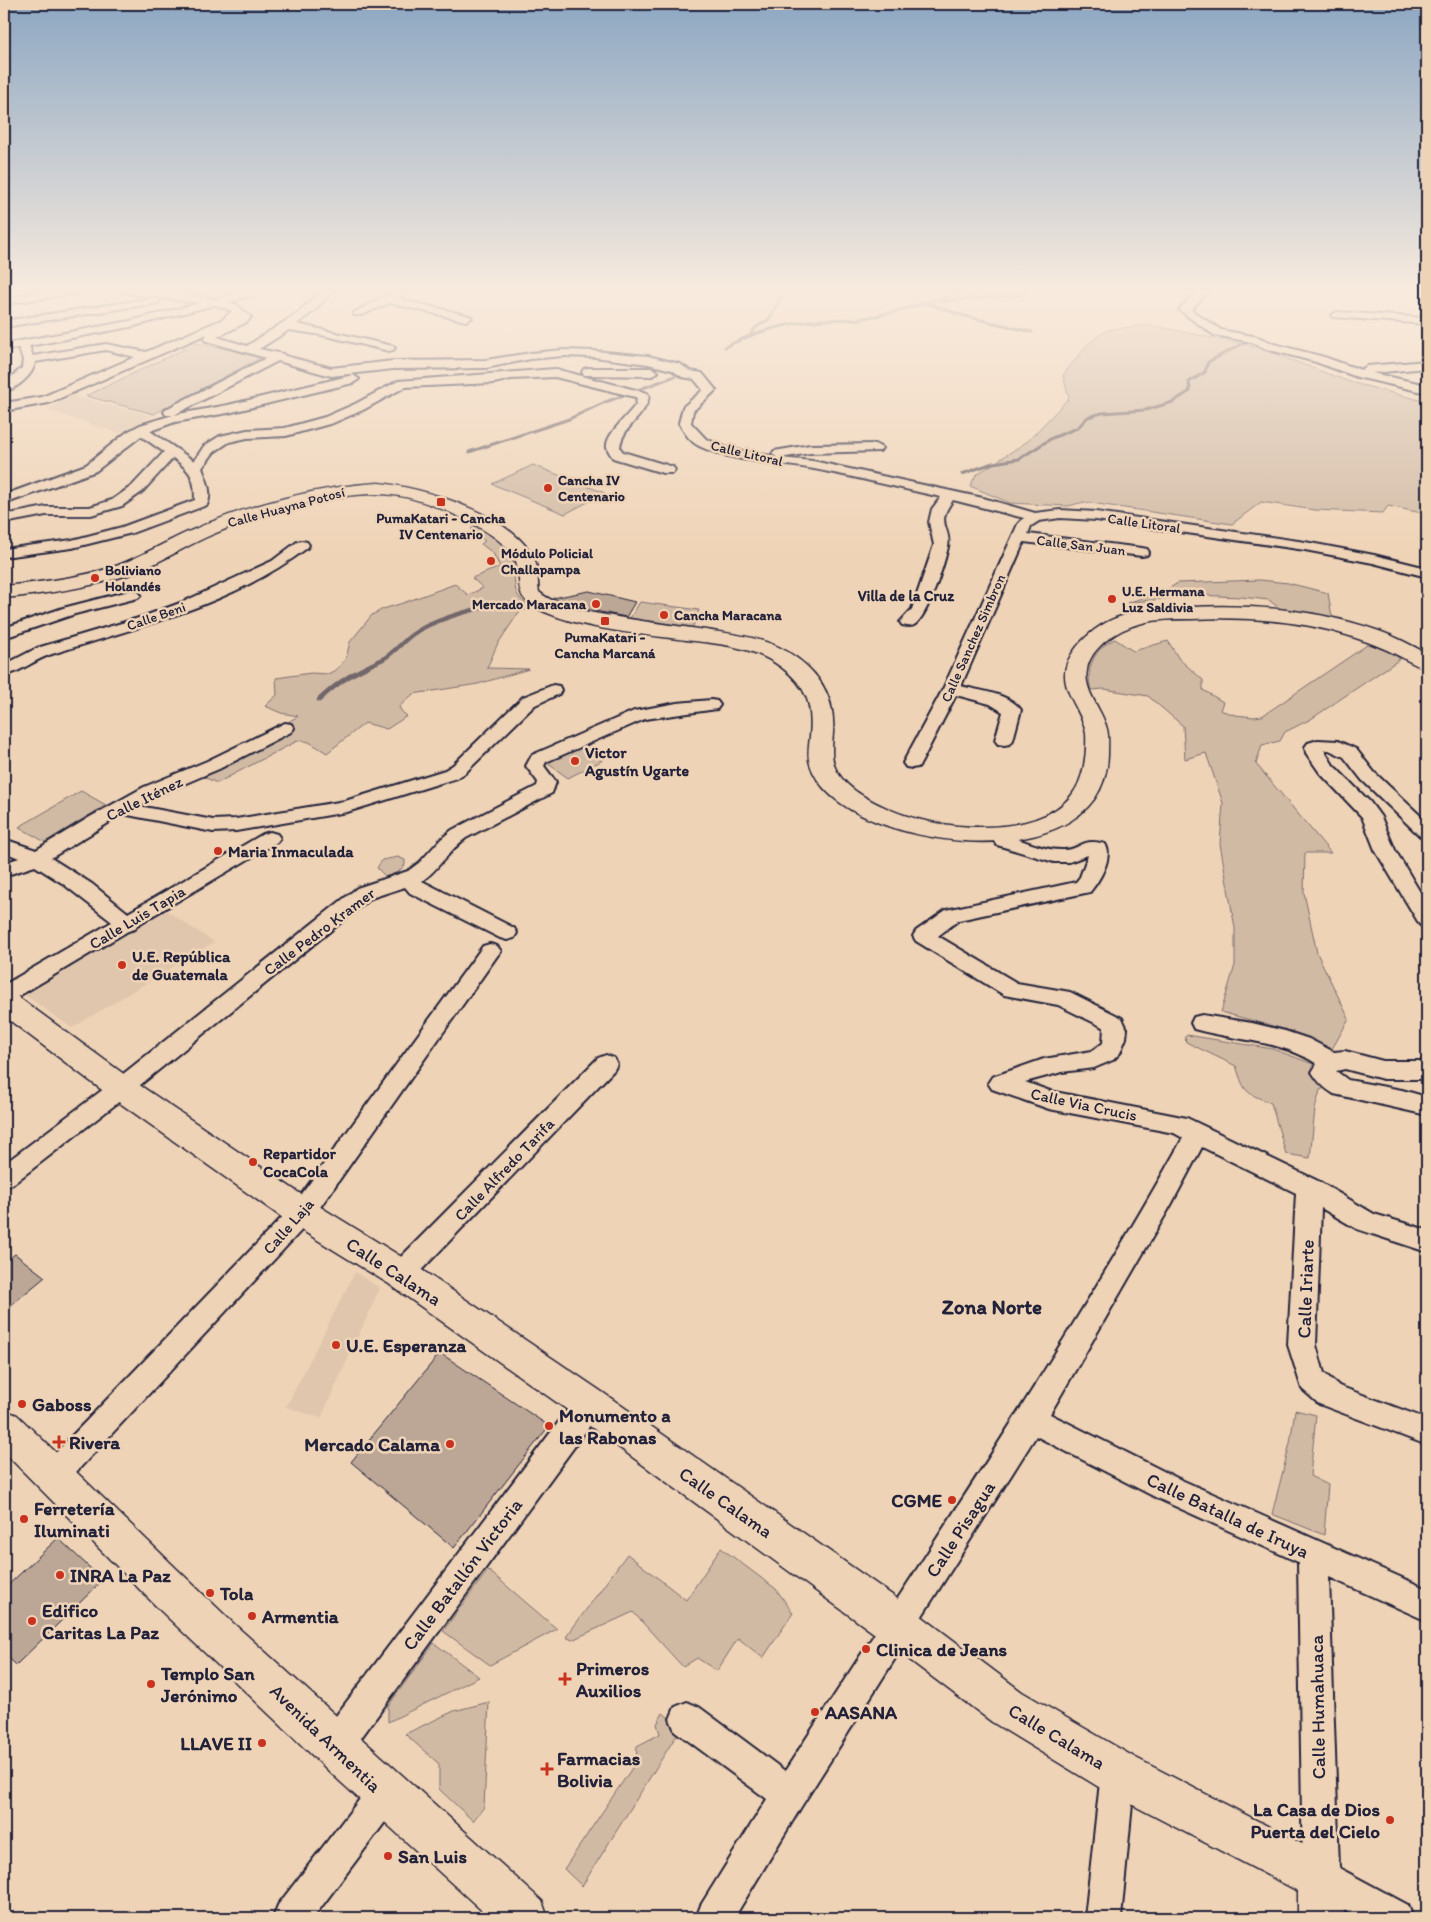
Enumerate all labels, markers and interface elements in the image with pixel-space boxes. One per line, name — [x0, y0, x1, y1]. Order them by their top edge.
street label: Calle Litoral — [709, 437, 785, 470]
place label: Cancha IV Centenario — [558, 472, 625, 505]
marker: Cancha IV Centenario — [542, 482, 554, 494]
street label: Calle Huayna Potosí — [226, 484, 347, 531]
marker: PumaKatari - Cancha IV Centenario — [435, 496, 447, 508]
place label: PumaKatari - Cancha IV Centenario — [376, 510, 506, 543]
street label: Calle Litoral — [1106, 510, 1182, 537]
street label: Calle San Juan — [1035, 532, 1127, 559]
place label: Módulo Policial Challapampa — [501, 545, 594, 578]
marker: Módulo Policial Challapampa — [485, 555, 497, 567]
place label: Boliviano Holandés — [105, 562, 161, 595]
marker: Boliviano Holandés — [89, 572, 101, 584]
street label: Calle Sanchez Simbron — [938, 572, 1009, 705]
place label: U.E. Hermana Luz Saldivia — [1122, 583, 1205, 616]
district label: Villa de la Cruz — [858, 587, 955, 605]
marker: U.E. Hermana Luz Saldivia — [1106, 593, 1118, 605]
place label: Mercado Maracana — [472, 596, 587, 613]
street label: Calle Beni — [124, 598, 188, 634]
marker: Mercado Maracana — [590, 598, 602, 610]
place label: Cancha Maracana — [674, 607, 782, 624]
marker: Cancha Maracana — [658, 609, 670, 621]
marker: PumaKatari - Cancha Marcaná — [599, 615, 611, 627]
place label: PumaKatari - Cancha Marcaná — [555, 629, 656, 662]
place label: Victor Agustín Ugarte — [584, 743, 690, 781]
marker: Victor Agustín Ugarte — [569, 755, 581, 767]
street label: Calle Iténez — [103, 772, 186, 825]
place label: Maria Inmaculada — [228, 842, 354, 861]
marker: Maria Inmaculada — [212, 845, 224, 857]
street label: Calle Luis Tapia — [86, 881, 189, 954]
street label: Calle Pedro Kramer — [260, 883, 379, 979]
place label: U.E. República de Guatemala — [132, 947, 231, 984]
marker: U.E. República de Guatemala — [116, 959, 128, 971]
street label: Calle Via Crucis — [1029, 1084, 1139, 1125]
street label: Calle Alfredo Tarifa — [450, 1114, 559, 1225]
place label: Repartidor CocaCola — [263, 1144, 337, 1181]
marker: Repartidor CocaCola — [247, 1156, 259, 1168]
street label: Calle Laja — [259, 1194, 318, 1258]
street label: Calle Calama — [342, 1232, 446, 1311]
street label: Calle Iriarte — [1292, 1239, 1319, 1339]
district label: Zona Norte — [942, 1294, 1042, 1319]
place label: U.E. Esperanza — [346, 1334, 467, 1357]
marker: U.E. Esperanza — [330, 1339, 342, 1351]
place label: Gaboss — [32, 1393, 92, 1416]
marker: Gaboss — [16, 1398, 28, 1410]
place label: Monumento a las Rabonas — [559, 1404, 671, 1449]
marker: Monumento a las Rabonas — [543, 1420, 555, 1432]
place label: Rivera — [69, 1431, 120, 1454]
place label: Mercado Calama — [304, 1433, 440, 1456]
marker: Rivera — [53, 1436, 65, 1448]
marker: Mercado Calama — [444, 1438, 456, 1450]
street label: Calle Calama — [675, 1462, 777, 1543]
street label: Calle Batalla de Iruya — [1143, 1468, 1313, 1563]
street label: Calle Pisagua — [921, 1477, 1000, 1582]
place label: CGME — [891, 1489, 943, 1512]
street label: Calle Batallón Victoria — [398, 1494, 527, 1655]
marker: CGME — [946, 1494, 958, 1506]
place label: Ferretería Iluminati — [34, 1497, 116, 1542]
marker: Ferretería Iluminati — [18, 1513, 30, 1525]
place label: INRA La Paz — [70, 1564, 171, 1587]
marker: INRA La Paz — [54, 1569, 66, 1581]
place label: Tola — [219, 1582, 254, 1605]
marker: Tola — [204, 1587, 216, 1599]
place label: Edifico Caritas La Paz — [42, 1599, 159, 1644]
place label: Armentia — [261, 1605, 339, 1628]
marker: Armentia — [246, 1610, 258, 1622]
marker: Edifico Caritas La Paz — [26, 1615, 38, 1627]
street label: Calle Humahuaca — [1305, 1634, 1330, 1780]
place label: Clinica de Jeans — [876, 1638, 1008, 1661]
marker: Clinica de Jeans — [860, 1643, 872, 1655]
place label: Primeros Auxilios — [575, 1657, 650, 1702]
place label: Templo San Jerónimo — [160, 1662, 255, 1707]
marker: Primeros Auxilios — [558, 1672, 572, 1686]
marker: Templo San Jerónimo — [145, 1678, 157, 1690]
street label: Avenida Armentia — [265, 1679, 386, 1797]
street label: Calle Calama — [1004, 1699, 1109, 1774]
place label: AASANA — [824, 1701, 898, 1724]
marker: AASANA — [809, 1706, 821, 1718]
place label: LLAVE II — [180, 1732, 252, 1755]
marker: LLAVE II — [256, 1737, 268, 1749]
place label: Farmacias Bolivia — [557, 1747, 641, 1792]
marker: Farmacias Bolivia — [541, 1763, 553, 1775]
place label: La Casa de Dios Puerta del Cielo — [1250, 1798, 1380, 1843]
marker: La Casa de Dios Puerta del Cielo — [1384, 1814, 1396, 1826]
place label: San Luis — [398, 1845, 467, 1868]
marker: San Luis — [382, 1850, 394, 1862]

